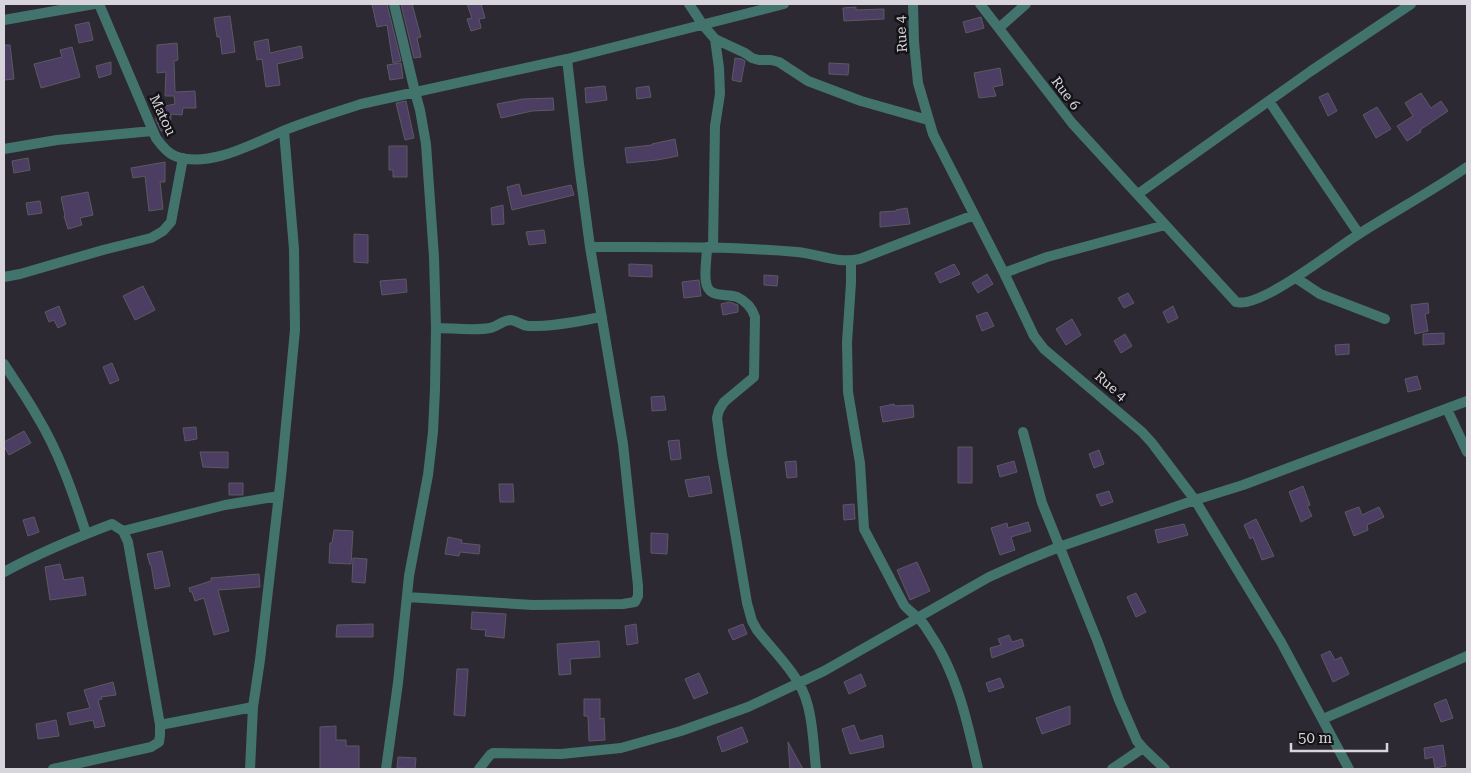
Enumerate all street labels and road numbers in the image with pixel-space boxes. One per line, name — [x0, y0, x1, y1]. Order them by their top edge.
street label: Rue 4 — [892, 15, 910, 53]
street label: Rue 6 — [1048, 73, 1084, 113]
street label: Matou — [147, 92, 179, 138]
street label: Rue 4 — [1092, 368, 1130, 404]

